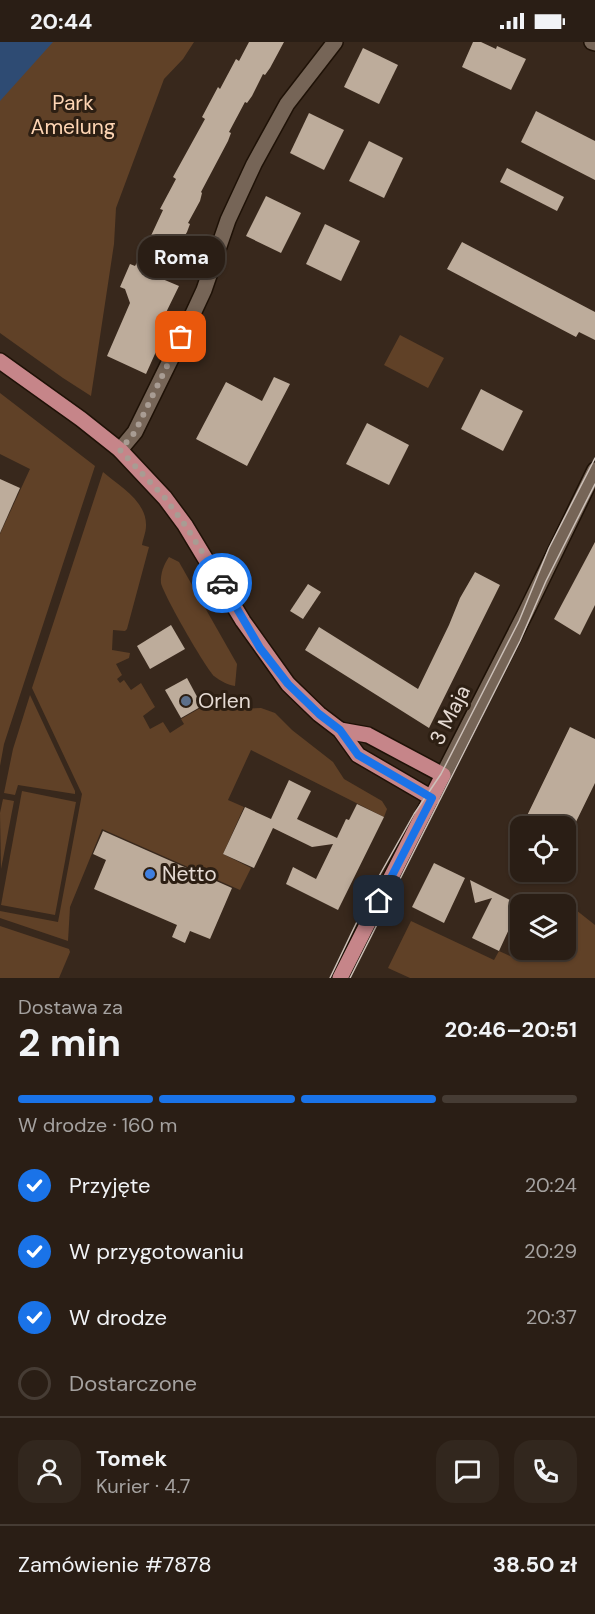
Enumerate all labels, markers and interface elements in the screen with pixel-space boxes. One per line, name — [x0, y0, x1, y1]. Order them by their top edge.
text: 20:44 — [30, 7, 92, 36]
park label: Park Amelung — [30, 89, 116, 141]
callout: Roma — [138, 235, 225, 277]
text: Roma — [154, 244, 209, 270]
pin — [155, 311, 206, 362]
icon: bag — [164, 320, 197, 353]
courier — [192, 553, 252, 613]
icon: car — [206, 567, 239, 600]
street label: 3 Maja — [423, 680, 477, 750]
place label: Orlen — [198, 687, 251, 715]
marker: Orlen — [179, 694, 193, 708]
map controls — [510, 816, 576, 960]
button: locate — [510, 816, 576, 882]
place label: Netto — [162, 860, 217, 888]
marker: Netto — [143, 867, 157, 881]
pin — [353, 875, 404, 926]
icon: home — [362, 884, 395, 917]
button: layers — [510, 894, 576, 960]
text: Dostawa za — [18, 994, 123, 1020]
text: 20:46–20:51 — [444, 1015, 577, 1044]
text: 2 min — [18, 1017, 121, 1068]
text: W drodze · 160 m — [18, 1112, 177, 1138]
icon: check — [18, 1169, 51, 1202]
text: Przyjęte — [69, 1171, 151, 1200]
text: 20:24 — [525, 1172, 577, 1198]
icon: check — [18, 1235, 51, 1268]
text: W przygotowaniu — [69, 1237, 244, 1266]
text: 20:29 — [524, 1238, 577, 1264]
icon: check — [18, 1301, 51, 1334]
text: W drodze — [69, 1303, 167, 1332]
text: 20:37 — [526, 1304, 577, 1330]
text: Dostarczone — [69, 1369, 197, 1398]
button: person — [18, 1440, 81, 1503]
button: chat — [436, 1440, 499, 1503]
button: phone — [514, 1440, 577, 1503]
text: Tomek — [96, 1444, 167, 1473]
text: Kurier · 4.7 — [96, 1473, 191, 1499]
text: Zamówienie #7878 — [18, 1550, 212, 1579]
text: 38.50 zł — [493, 1550, 577, 1579]

